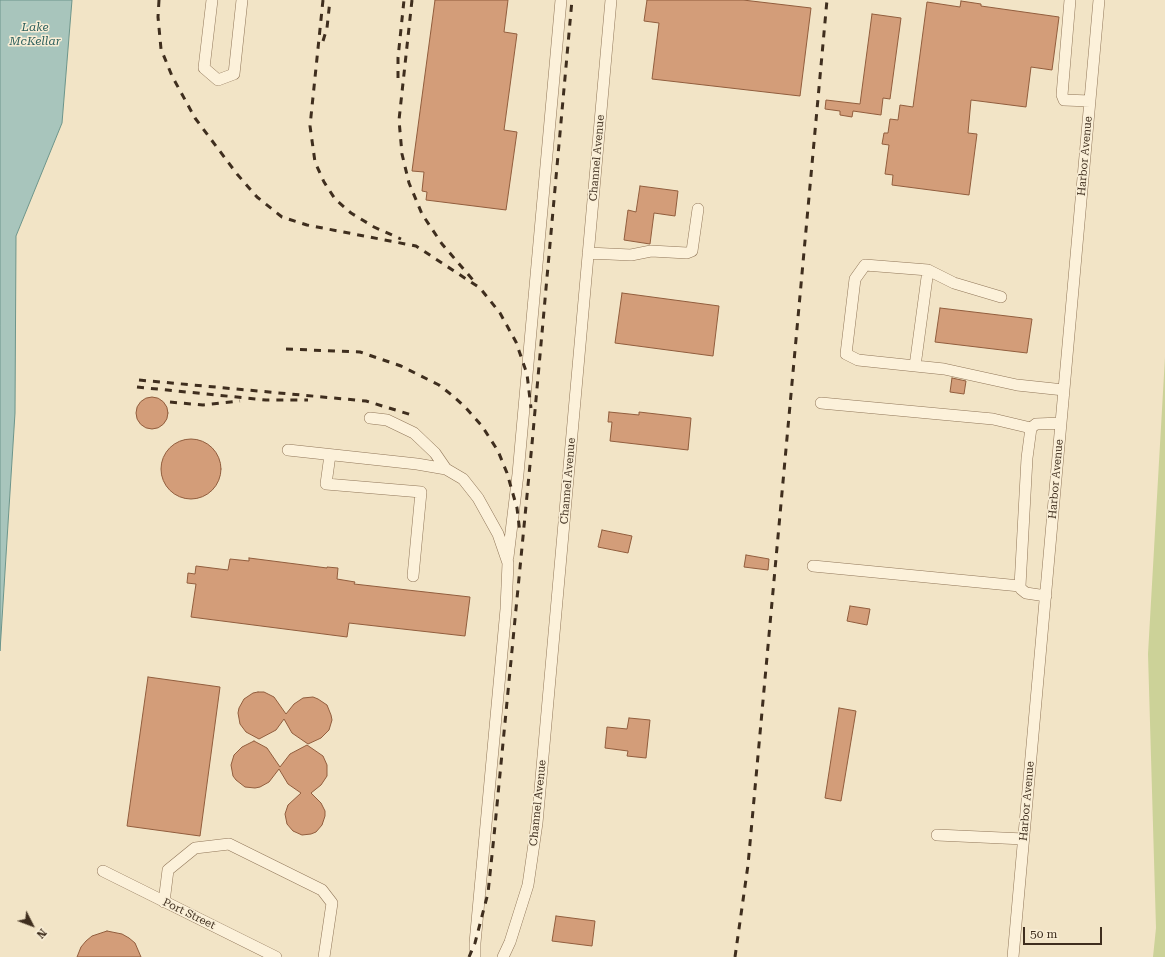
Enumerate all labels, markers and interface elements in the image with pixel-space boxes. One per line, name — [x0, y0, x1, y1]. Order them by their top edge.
water label: Lake McKellar — [9, 20, 61, 48]
street label: Channel Avenue — [587, 114, 607, 202]
street label: Harbor Avenue — [1075, 116, 1095, 196]
street label: Channel Avenue — [558, 437, 578, 525]
street label: Harbor Avenue — [1046, 439, 1066, 519]
street label: Channel Avenue — [527, 759, 549, 847]
street label: Harbor Avenue — [1017, 761, 1037, 841]
street label: Port Street — [161, 896, 217, 932]
north arrow — [12, 905, 52, 945]
scale bar — [1025, 919, 1104, 945]
text: N — [34, 926, 49, 941]
text: 50 m — [1030, 927, 1057, 941]

